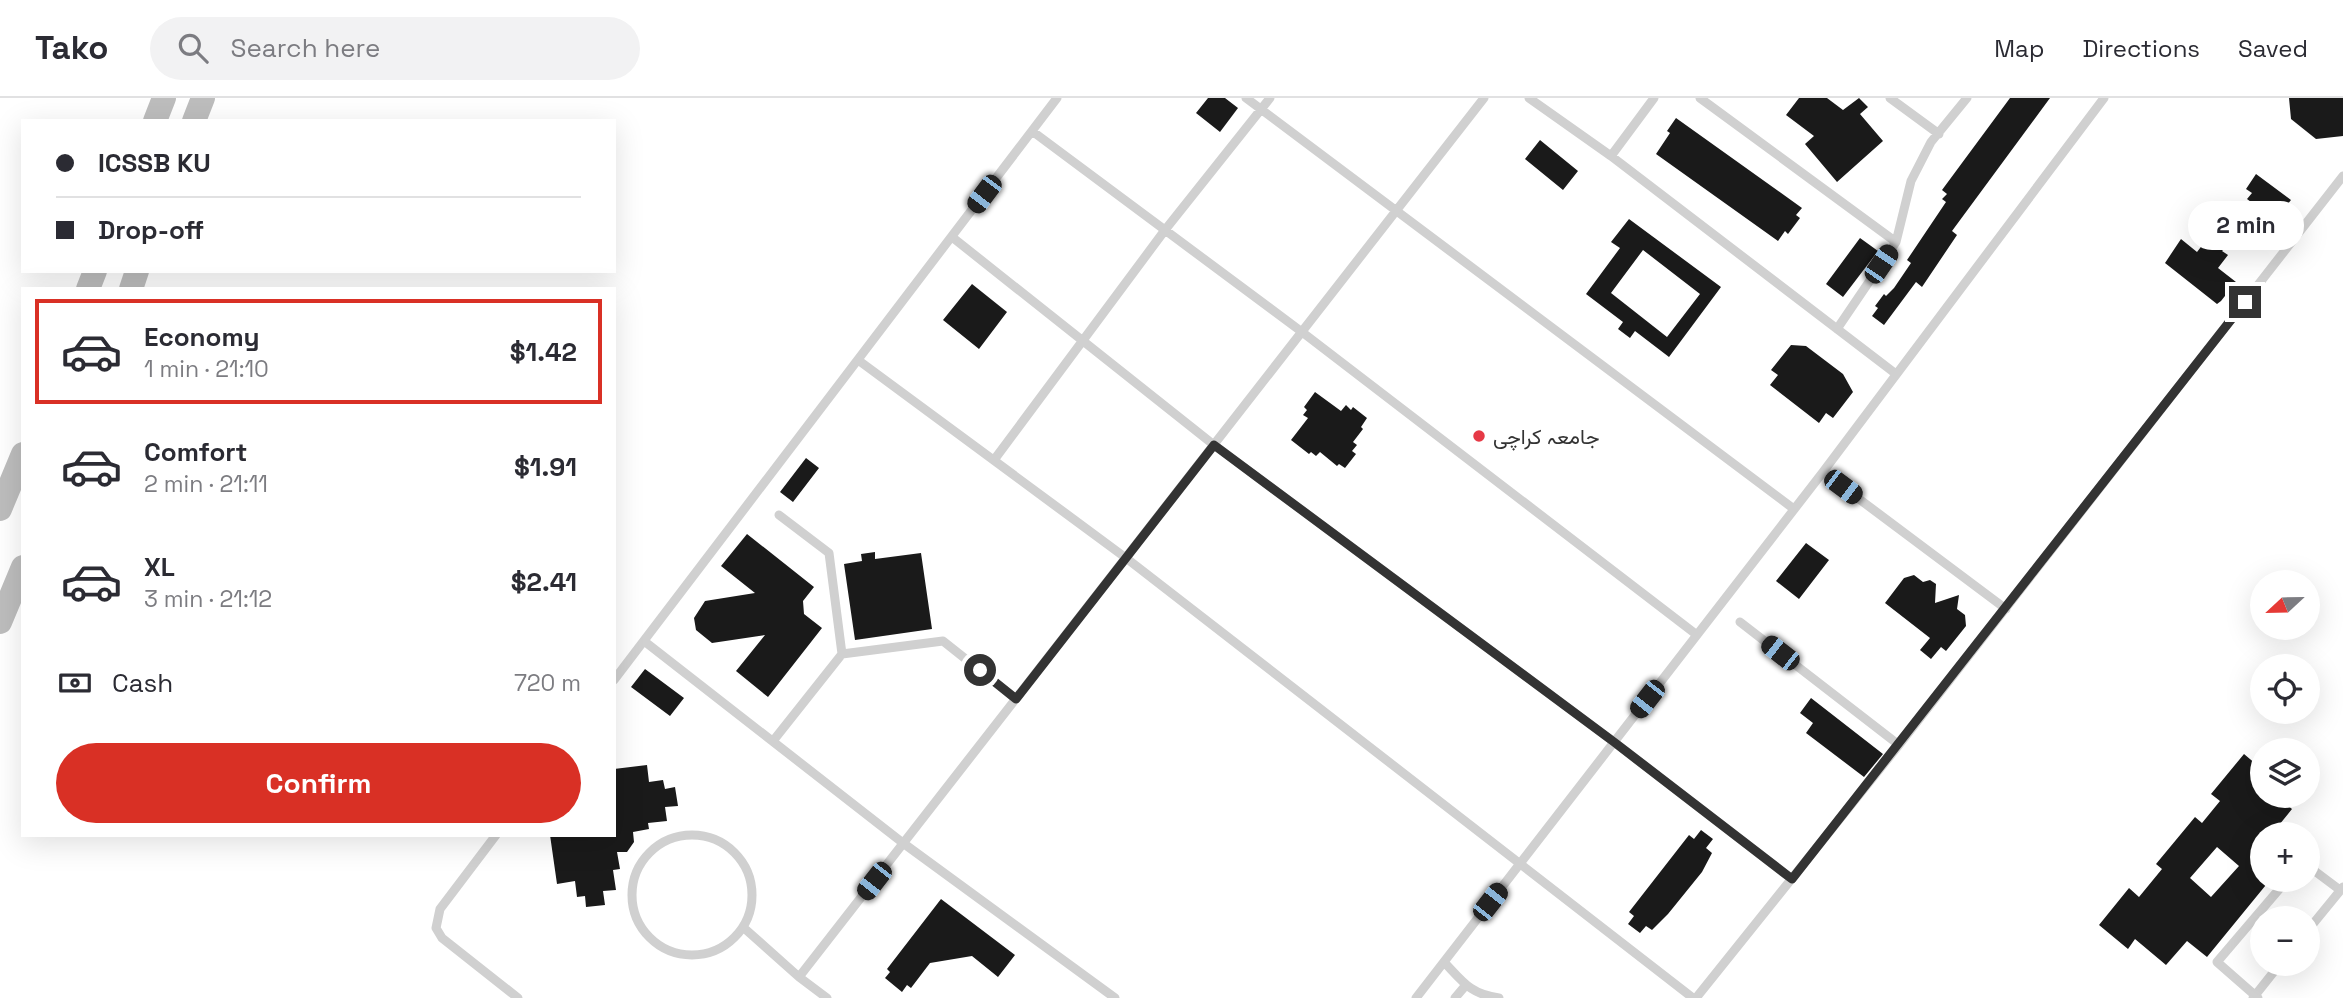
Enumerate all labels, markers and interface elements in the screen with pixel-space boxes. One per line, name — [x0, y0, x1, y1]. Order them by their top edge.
search box — [150, 17, 640, 80]
text: Tako — [35, 27, 108, 69]
icon: search — [174, 29, 212, 67]
text: Search here — [230, 31, 380, 65]
text: Map — [1994, 33, 2044, 64]
text: Directions — [2082, 33, 2200, 64]
text: Saved — [2238, 33, 2308, 64]
text: ICSSB KU — [98, 146, 211, 180]
car — [963, 171, 1006, 217]
callout: 2 min — [2187, 200, 2303, 250]
text: 2 min — [2216, 210, 2276, 240]
text: Drop-off — [98, 213, 204, 247]
car — [1861, 241, 1902, 287]
route end — [2229, 286, 2261, 318]
icon: car — [60, 320, 123, 383]
text: Economy — [144, 320, 260, 354]
text: $1.42 — [510, 335, 577, 369]
text: 1 min · 21:10 — [144, 354, 269, 384]
place label: جامعہ کراچی — [1493, 423, 1600, 451]
marker: جامعہ کراچی — [1471, 428, 1487, 444]
icon: car — [60, 435, 123, 498]
text: Comfort — [144, 435, 247, 469]
text: $1.91 — [514, 450, 577, 484]
car — [1820, 466, 1867, 508]
text: 2 min · 21:11 — [144, 469, 268, 499]
icon: car — [60, 550, 123, 613]
text: XL — [144, 550, 175, 584]
text: $2.41 — [511, 565, 577, 599]
north arrow — [2250, 570, 2320, 640]
map controls — [2250, 570, 2320, 976]
text: 3 min · 21:12 — [144, 584, 272, 614]
car — [1757, 632, 1804, 674]
route start — [964, 654, 996, 686]
button: locate — [2250, 654, 2320, 724]
icon: cash — [56, 664, 94, 702]
text: Cash — [112, 666, 173, 700]
text: 720 m — [514, 668, 581, 698]
car — [1626, 676, 1669, 722]
button: layers — [2250, 738, 2320, 808]
button: Confirm — [56, 743, 581, 823]
button: + — [2250, 822, 2320, 892]
car — [853, 858, 896, 904]
car — [1469, 879, 1512, 925]
button: − — [2250, 906, 2320, 976]

